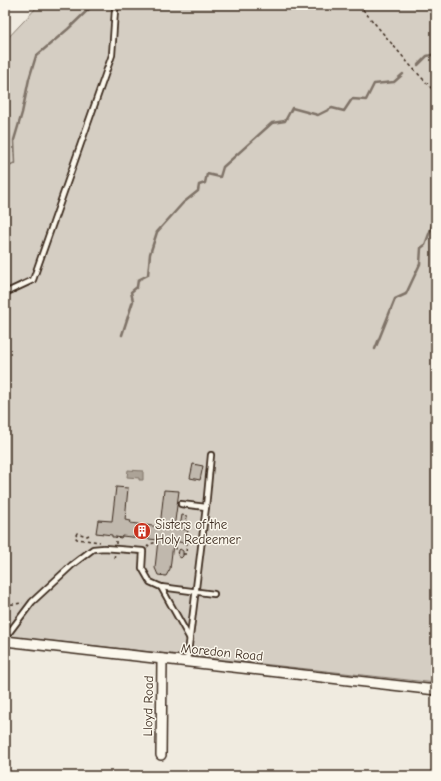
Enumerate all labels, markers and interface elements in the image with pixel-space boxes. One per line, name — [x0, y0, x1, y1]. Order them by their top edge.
place label: Sisters of the Holy Redeemer — [155, 517, 242, 547]
building icon: Sisters of the Holy Redeemer — [132, 521, 152, 541]
street label: Moredon Road — [180, 640, 264, 664]
street label: Lloyd Road — [140, 675, 156, 737]

